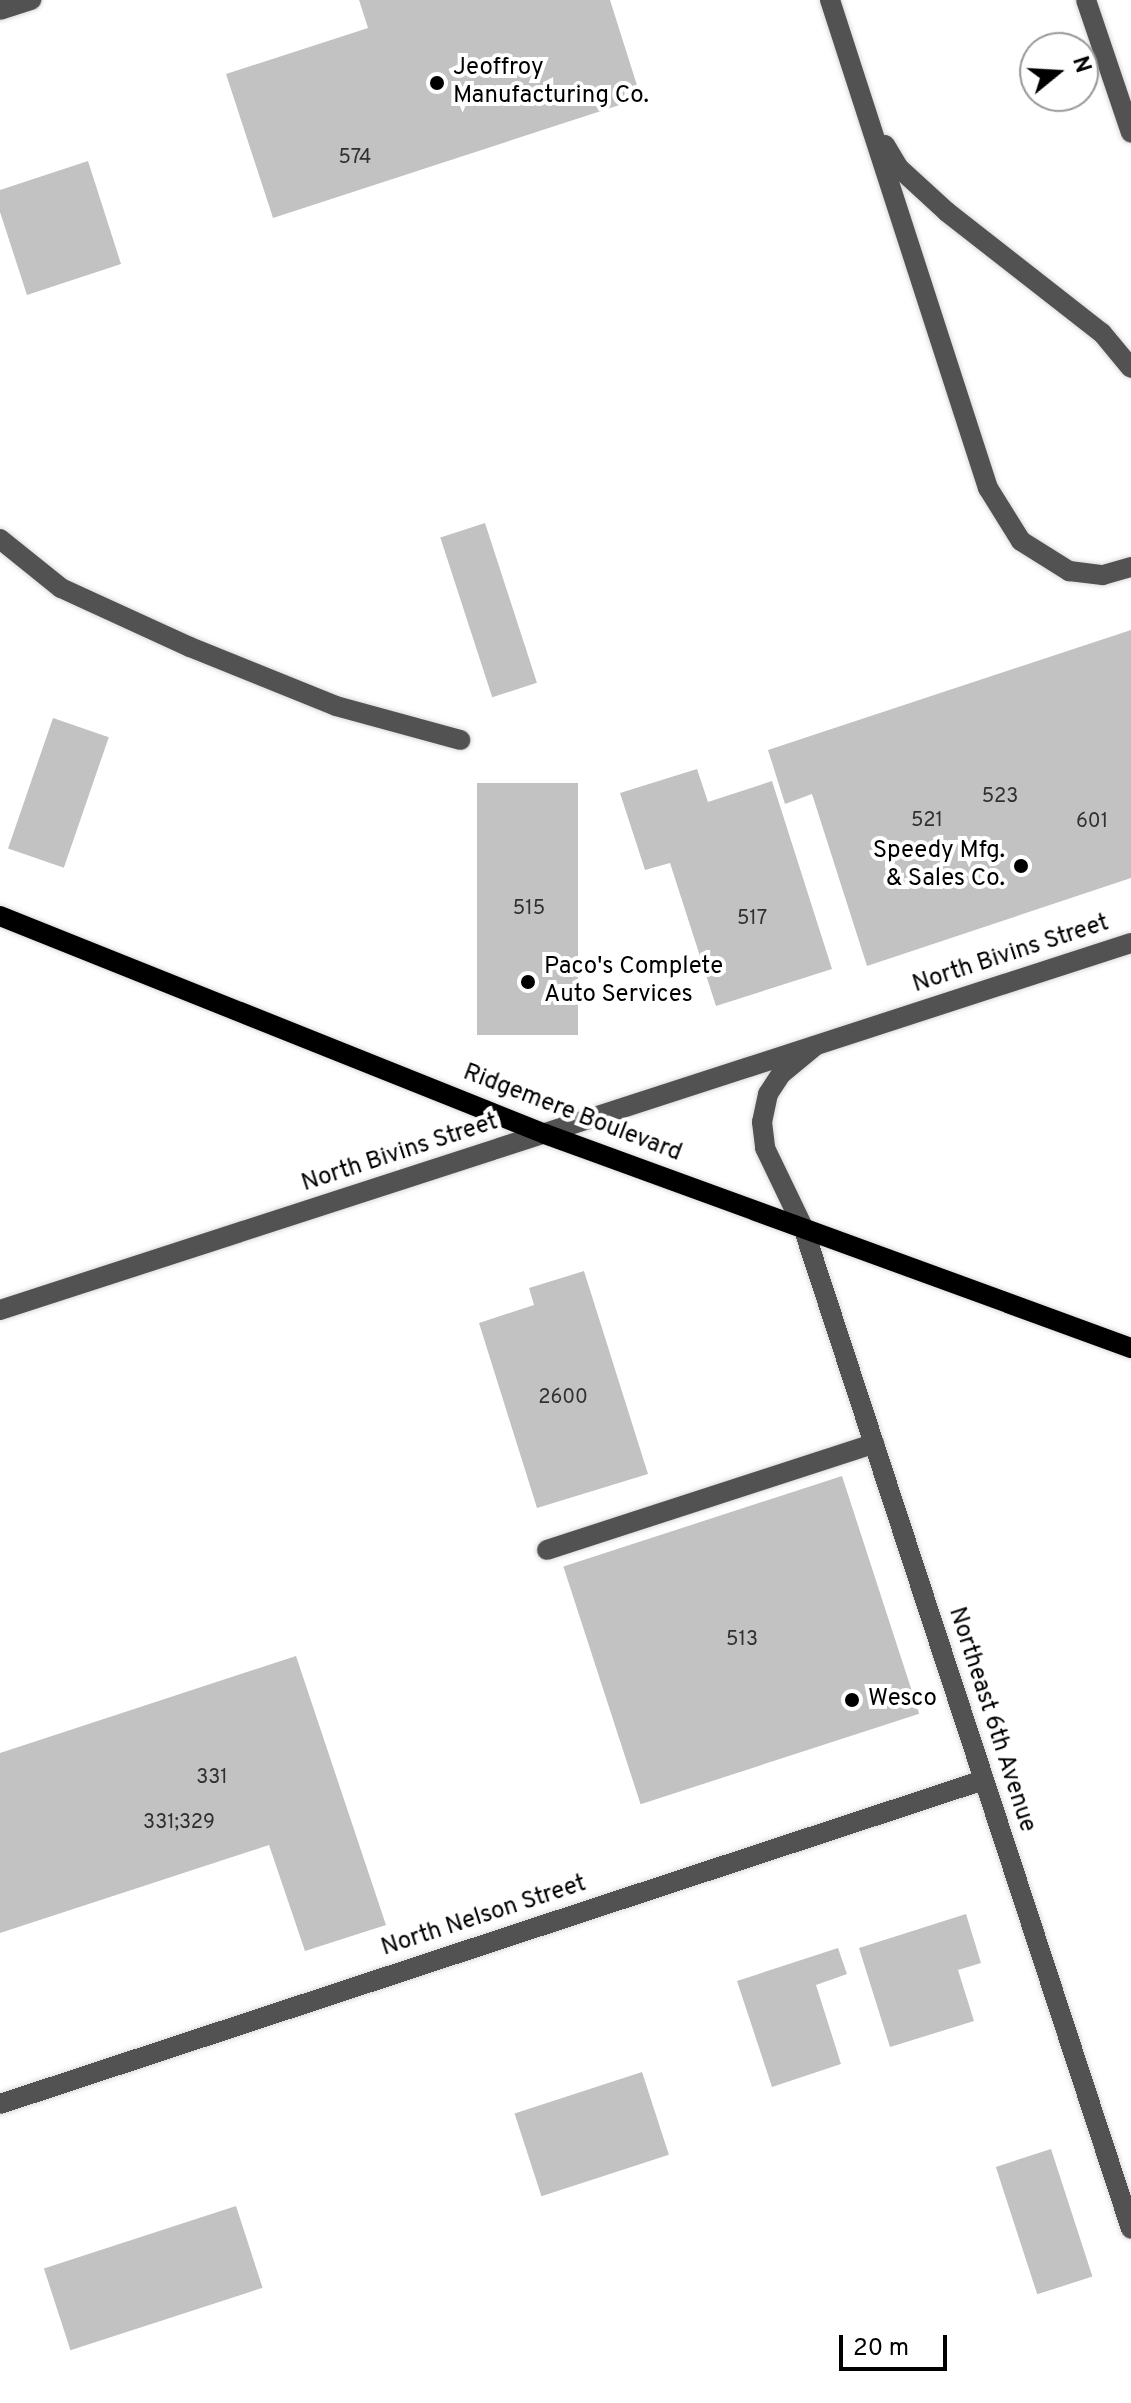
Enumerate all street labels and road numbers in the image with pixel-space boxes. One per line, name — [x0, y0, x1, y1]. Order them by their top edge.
street label: North Bivins Street — [909, 910, 1113, 1000]
street label: Ridgemere Boulevard — [459, 1059, 685, 1169]
street label: North Bivins Street — [298, 1109, 502, 1199]
street label: Northeast 6th Avenue — [941, 1603, 1041, 1837]
street label: North Nelson Street — [378, 1870, 590, 1964]

